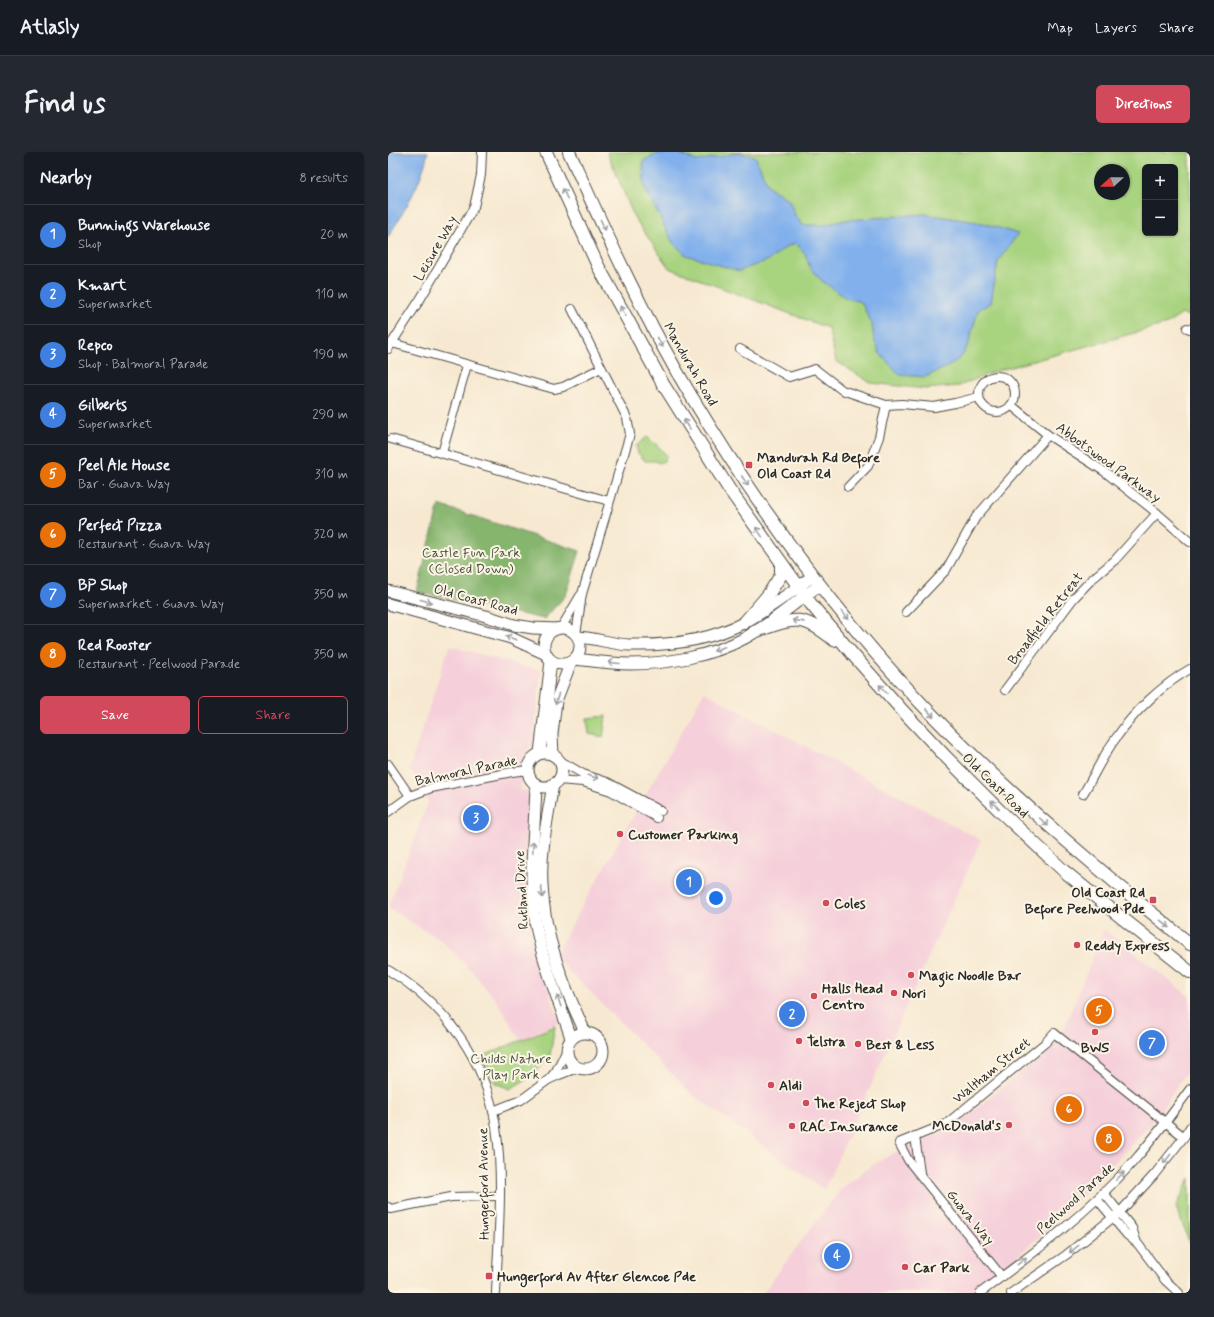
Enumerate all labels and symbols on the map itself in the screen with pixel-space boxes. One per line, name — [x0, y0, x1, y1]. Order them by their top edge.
north arrow — [1094, 164, 1130, 200]
one-way arrow — [561, 189, 568, 201]
street label: Leisure Way — [410, 213, 462, 284]
one-way arrow — [600, 219, 607, 231]
one-way arrow — [618, 305, 626, 317]
street label: Mandurah Road — [659, 319, 721, 410]
one-way arrow — [657, 336, 664, 348]
one-way arrow — [683, 419, 691, 430]
street label: Abbotswood Parkway — [1052, 419, 1165, 507]
place label: Mandurah Rd Before Old Coast Rd — [757, 449, 880, 483]
marker: Mandurah Rd Before Old Coast Rd — [744, 460, 754, 470]
one-way arrow — [741, 475, 749, 486]
one-way arrow — [755, 527, 763, 538]
park label: Castle Fun Park (Closed Down) — [422, 544, 520, 578]
street label: Broadfield Retreat — [1004, 568, 1088, 668]
street label: Old Coast Road — [432, 580, 520, 620]
one-way arrow — [419, 598, 432, 605]
one-way arrow — [840, 609, 849, 620]
one-way arrow — [792, 617, 805, 625]
one-way arrow — [505, 634, 517, 642]
one-way arrow — [714, 646, 726, 654]
one-way arrow — [608, 659, 621, 666]
one-way arrow — [878, 683, 887, 694]
one-way arrow — [553, 692, 560, 705]
one-way arrow — [926, 707, 935, 718]
street label: Old Coast Road — [958, 749, 1033, 822]
street label: Balmoral Parade — [414, 751, 519, 791]
one-way arrow — [586, 774, 599, 781]
one-way arrow — [990, 801, 1000, 810]
pin: 3 — [463, 803, 489, 833]
one-way arrow — [1039, 817, 1049, 826]
place label: Customer Parking — [628, 826, 738, 845]
marker: Customer Parking — [615, 829, 625, 839]
one-way arrow — [530, 841, 537, 854]
street label: Rutland Drive — [511, 850, 533, 930]
pin: 1 — [676, 867, 702, 897]
place label: Old Coast Rd Before Peelwood Pde — [1025, 884, 1145, 920]
one-way arrow — [539, 885, 546, 898]
your location — [706, 888, 726, 908]
place label: Coles — [834, 895, 866, 913]
marker: Old Coast Rd Before Peelwood Pde — [1148, 895, 1158, 905]
marker: Coles — [821, 898, 831, 908]
one-way arrow — [1159, 919, 1170, 928]
place label: Reddy Express — [1085, 937, 1170, 955]
marker: Reddy Express — [1072, 940, 1082, 950]
place label: Magic Noodle Bar — [919, 967, 1022, 988]
marker: Magic Noodle Bar — [906, 970, 916, 980]
place label: Halls Head Centro — [822, 980, 883, 1014]
place label: Nori — [902, 985, 926, 1003]
marker: Nori — [889, 988, 899, 998]
marker: Halls Head Centro — [809, 991, 819, 1001]
one-way arrow — [555, 994, 562, 1007]
pin: 5 — [1086, 996, 1112, 1026]
pin: 2 — [779, 999, 805, 1029]
marker: BWS — [1090, 1027, 1100, 1037]
pin: 7 — [1139, 1028, 1165, 1058]
place label: Telstra — [807, 1033, 846, 1051]
street label: Waltham Street — [949, 1034, 1034, 1108]
marker: Telstra — [794, 1036, 804, 1046]
place label: Best & Less — [866, 1036, 935, 1054]
marker: Best & Less — [853, 1039, 863, 1049]
place label: BWS — [1081, 1039, 1109, 1057]
park label: Childs Nature Play Park — [470, 1050, 552, 1084]
place label: Aldi — [779, 1077, 802, 1095]
marker: Aldi — [766, 1080, 776, 1090]
pin: 6 — [1056, 1094, 1082, 1124]
place label: The Reject Shop — [814, 1095, 907, 1113]
marker: The Reject Shop — [801, 1098, 811, 1108]
place label: McDonald's — [932, 1117, 1002, 1135]
place label: RAC Insurance — [800, 1118, 898, 1136]
marker: McDonald's — [1004, 1120, 1014, 1130]
marker: RAC Insurance — [787, 1121, 797, 1131]
pin: 8 — [1096, 1124, 1122, 1154]
street label: Hungerford Avenue — [474, 1127, 496, 1240]
one-way arrow — [1163, 1153, 1171, 1164]
street label: Peelwood Parade — [1033, 1159, 1118, 1238]
one-way arrow — [1115, 1171, 1125, 1181]
street label: Guava Way — [942, 1186, 998, 1249]
pin: 4 — [824, 1241, 850, 1271]
one-way arrow — [1069, 1244, 1080, 1253]
one-way arrow — [1016, 1257, 1027, 1265]
place label: Car Park — [913, 1259, 970, 1277]
marker: Car Park — [900, 1262, 910, 1272]
place label: Hungerford Av After Glencoe Pde — [497, 1268, 696, 1288]
marker: Hungerford Av After Glencoe Pde — [484, 1271, 494, 1281]

